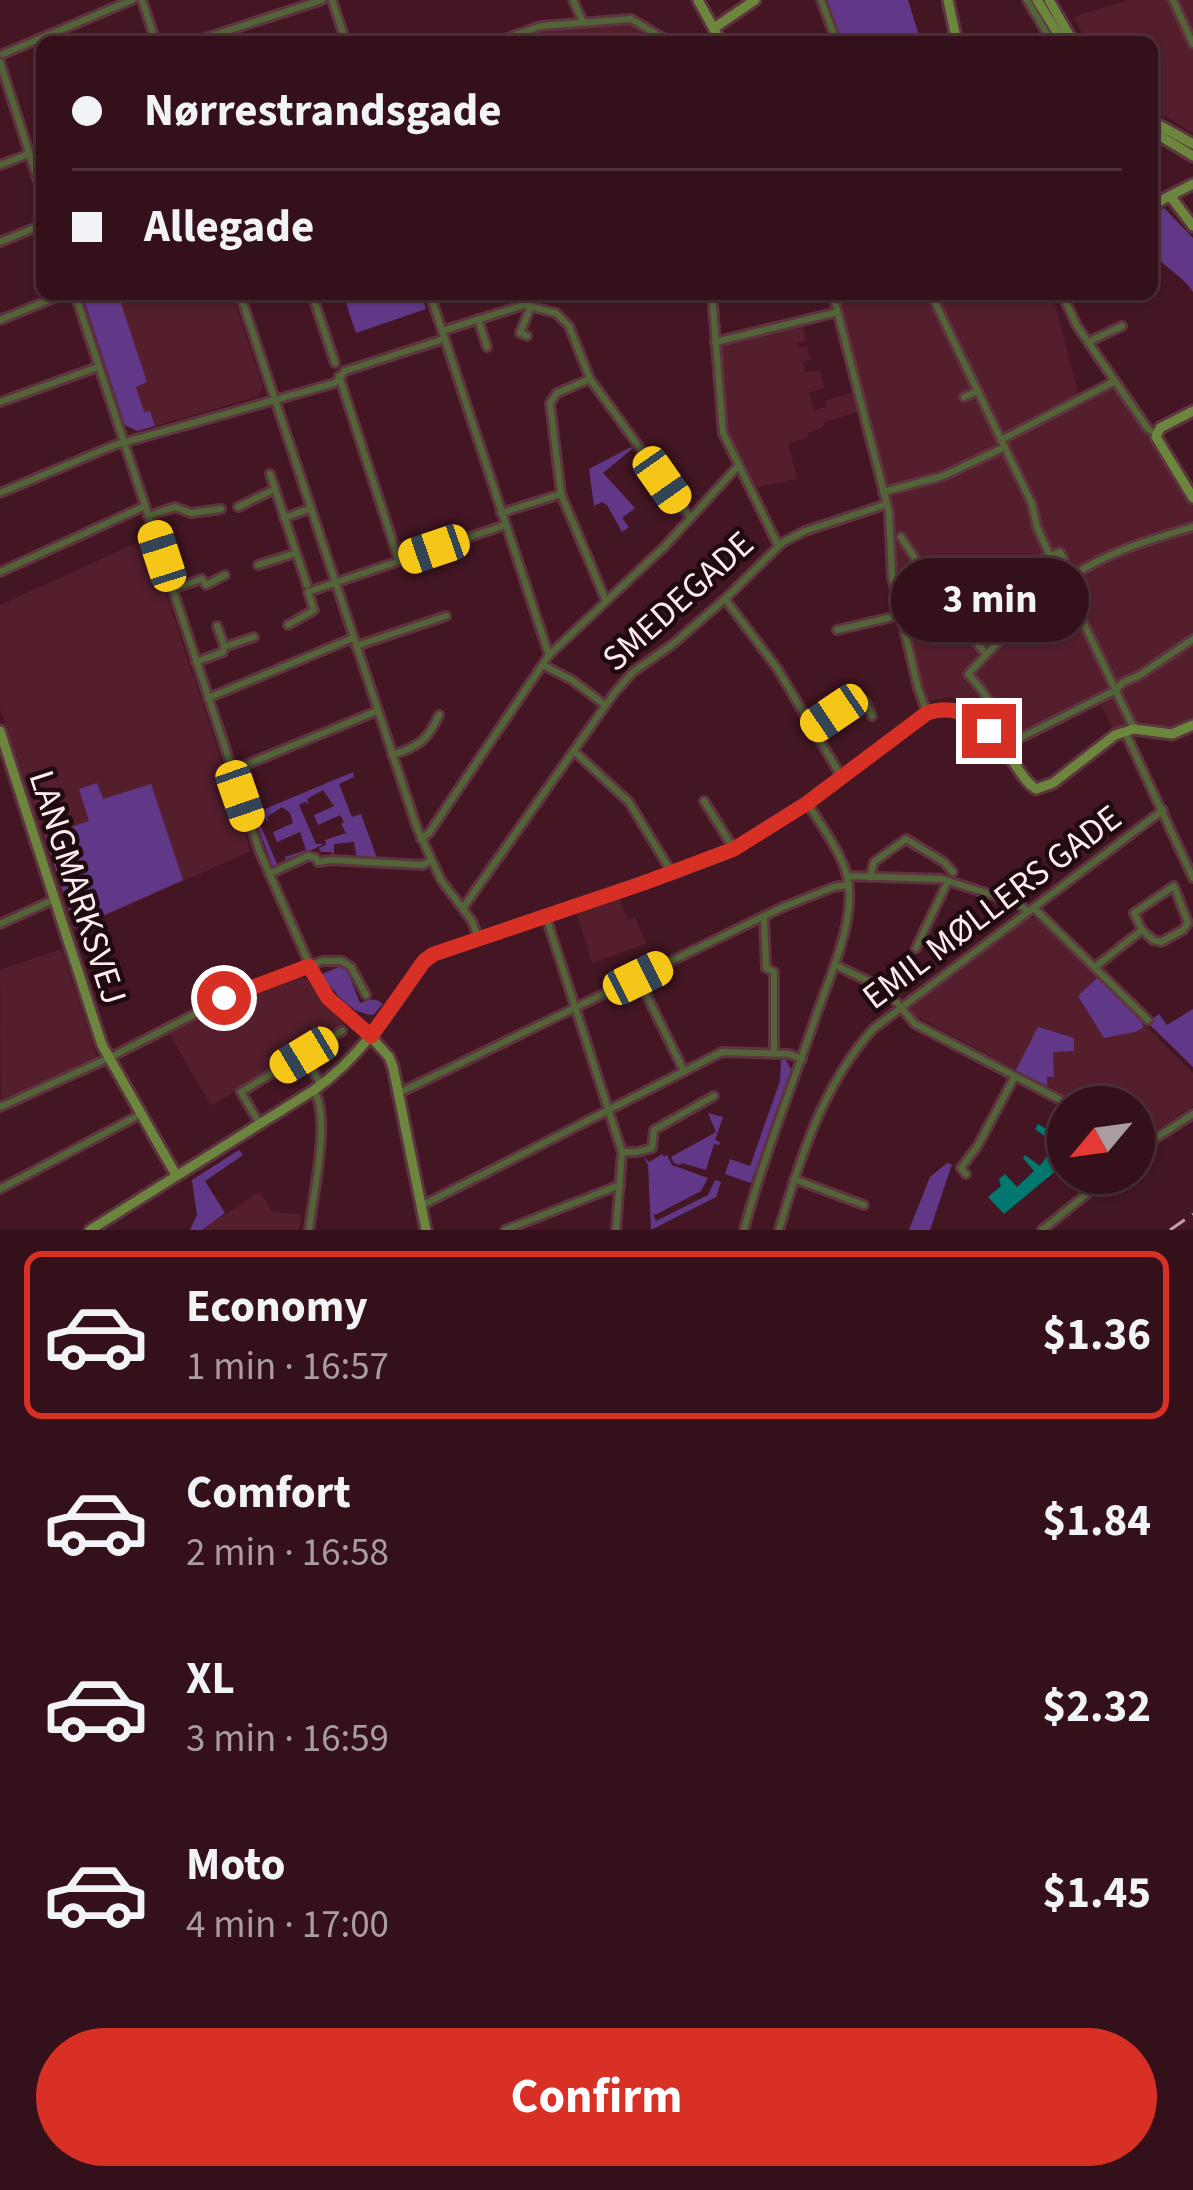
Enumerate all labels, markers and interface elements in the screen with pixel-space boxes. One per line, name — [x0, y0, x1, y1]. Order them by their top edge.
text: Nørrestrandsgade — [144, 79, 502, 143]
text: Allegade — [144, 195, 314, 259]
car — [627, 440, 697, 520]
car — [134, 516, 190, 596]
street label: SMEDEGADE — [591, 519, 765, 683]
car — [394, 520, 474, 578]
callout: 3 min — [890, 557, 1088, 641]
text: 3 min — [943, 572, 1037, 628]
car — [794, 678, 874, 748]
route end — [962, 704, 1016, 758]
car — [211, 756, 269, 836]
street label: LANGMARKSVEJ — [16, 764, 139, 1011]
street label: EMIL MØLLERS GADE — [852, 793, 1132, 1022]
car — [598, 946, 678, 1010]
route start — [197, 971, 251, 1025]
car — [264, 1021, 344, 1089]
north arrow — [1047, 1086, 1155, 1194]
map controls — [1047, 1086, 1155, 1194]
text: Economy — [186, 1275, 368, 1339]
icon: car — [42, 1281, 150, 1389]
text: $1.36 — [1042, 1303, 1151, 1367]
text: 1 min · 16:57 — [186, 1339, 389, 1395]
text: Comfort — [186, 1461, 351, 1525]
icon: car — [42, 1467, 150, 1575]
text: $1.84 — [1042, 1489, 1151, 1553]
text: 2 min · 16:58 — [186, 1525, 389, 1581]
text: XL — [186, 1647, 235, 1711]
icon: car — [42, 1653, 150, 1761]
text: $2.32 — [1042, 1675, 1151, 1739]
text: 3 min · 16:59 — [186, 1711, 389, 1767]
text: Moto — [186, 1833, 285, 1897]
icon: car — [42, 1839, 150, 1947]
text: $1.45 — [1042, 1861, 1151, 1925]
text: 4 min · 17:00 — [186, 1897, 389, 1953]
button: Confirm — [36, 2028, 1157, 2166]

